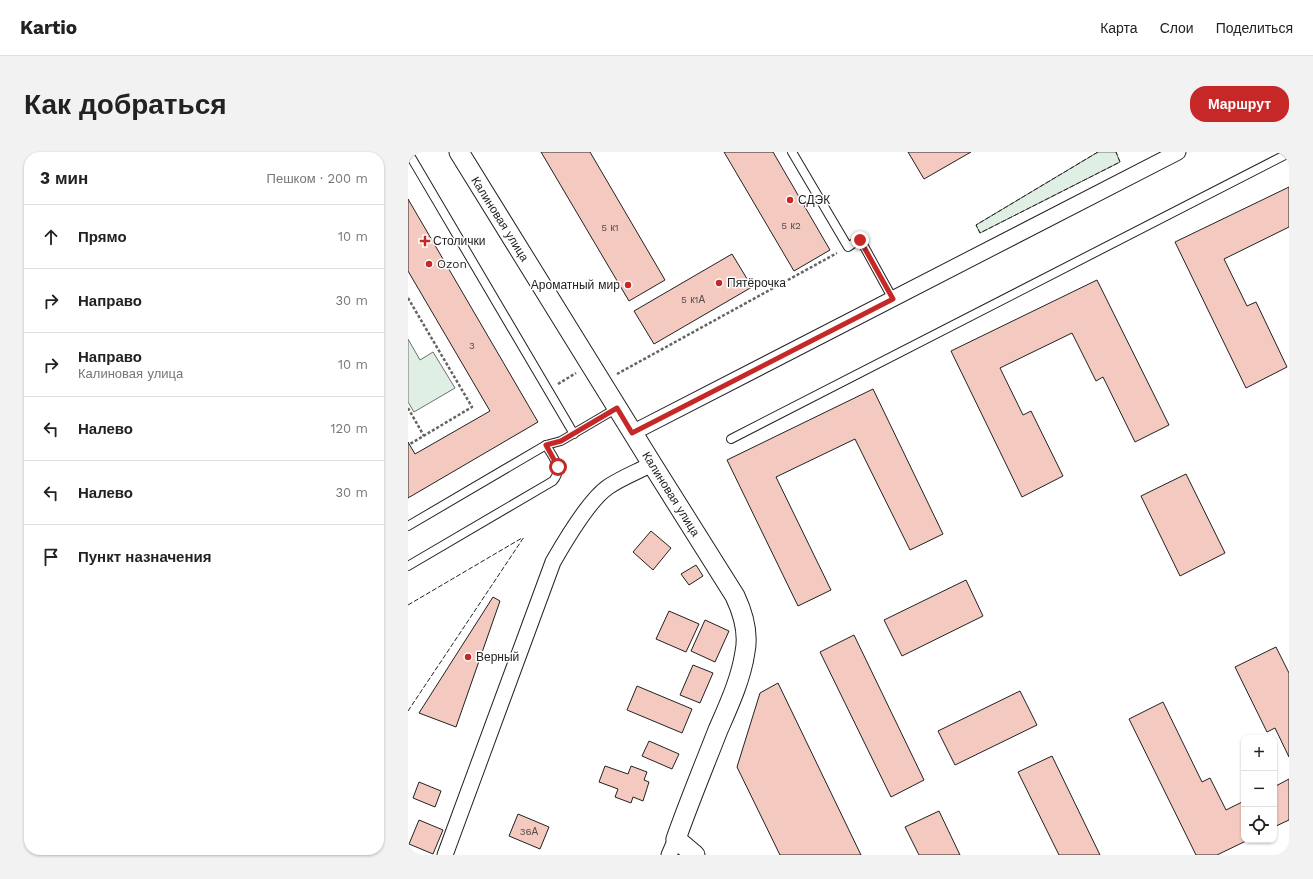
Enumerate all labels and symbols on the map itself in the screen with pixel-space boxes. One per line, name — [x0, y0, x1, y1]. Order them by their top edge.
street label: Калиновая улица — [468, 174, 532, 264]
place label: СДЭК — [798, 193, 830, 207]
marker: СДЭК — [785, 195, 795, 205]
house number: 5 к2 — [781, 220, 801, 231]
house number: 5 к1 — [601, 222, 619, 233]
route end — [851, 231, 869, 249]
place label: Столички — [433, 234, 485, 248]
marker: Столички — [420, 236, 430, 246]
place label: Ozon — [437, 257, 467, 271]
marker: Ozon — [424, 259, 434, 269]
place label: Пятёрочка — [727, 276, 786, 290]
place label: Ароматный мир — [531, 278, 620, 292]
marker: Пятёрочка — [714, 278, 724, 288]
marker: Ароматный мир — [623, 280, 633, 290]
house number: 5 к1А — [681, 294, 705, 305]
house number: 3 — [469, 340, 475, 351]
street label: Калиновая улица — [639, 449, 703, 539]
route start — [549, 458, 567, 476]
place label: Верный — [476, 650, 519, 664]
marker: Верный — [463, 652, 473, 662]
house number: 36А — [520, 826, 539, 837]

